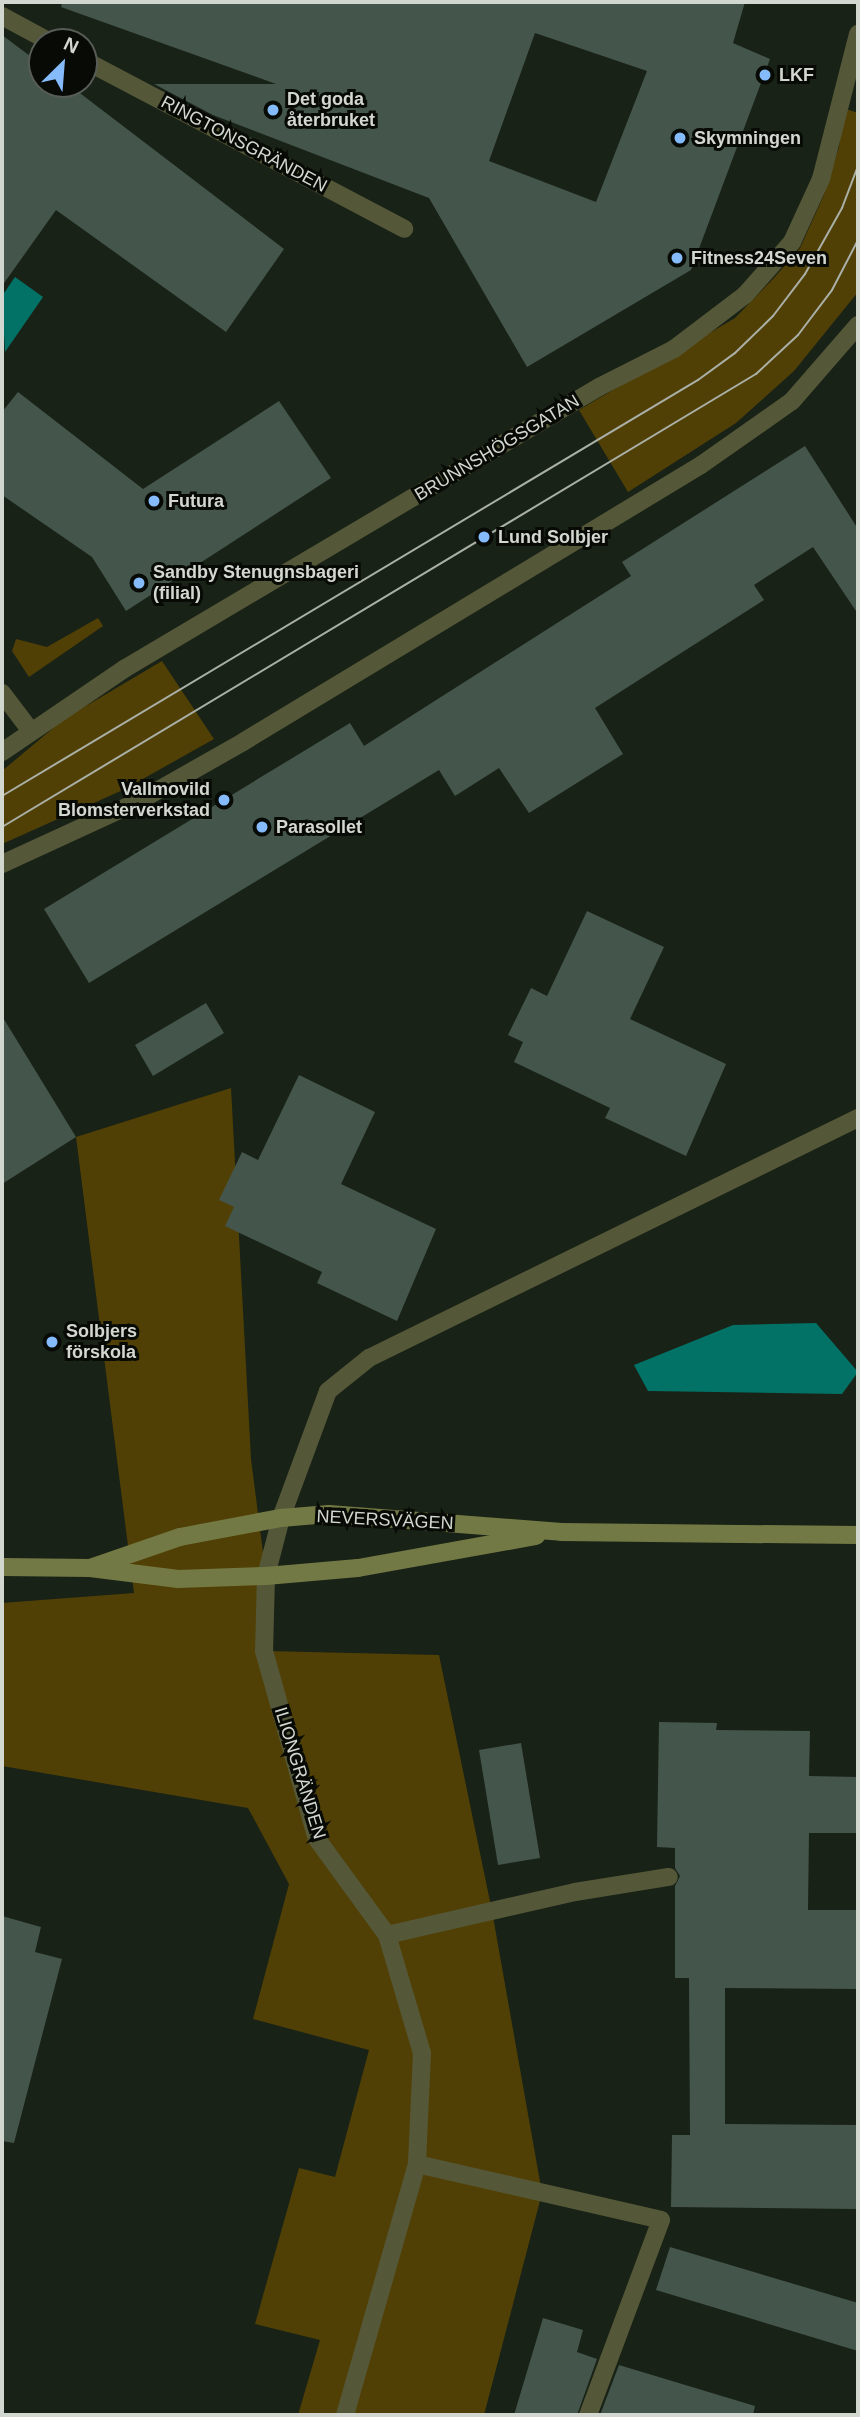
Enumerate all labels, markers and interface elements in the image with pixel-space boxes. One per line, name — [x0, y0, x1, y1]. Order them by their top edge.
north arrow — [28, 28, 98, 98]
text: N — [61, 33, 82, 58]
place label: LKF — [779, 64, 814, 86]
marker: LKF — [757, 67, 773, 83]
place label: Det goda återbruket — [287, 89, 375, 132]
street label: RINGTONSGRÄNDEN — [157, 91, 331, 197]
marker: Det goda återbruket — [265, 102, 281, 118]
place label: Skymningen — [694, 127, 801, 149]
marker: Skymningen — [672, 130, 688, 146]
place label: Fitness24Seven — [691, 247, 827, 269]
marker: Fitness24Seven — [669, 250, 685, 266]
street label: BRUNNSHÖGSGATAN — [411, 390, 583, 506]
place label: Futura — [168, 490, 224, 512]
marker: Futura — [146, 493, 162, 509]
place label: Lund Solbjer — [498, 526, 608, 548]
marker: Lund Solbjer — [476, 529, 492, 545]
place label: Sandby Stenugnsbageri (filial) — [153, 562, 359, 604]
marker: Sandby Stenugnsbageri (filial) — [131, 575, 147, 591]
place label: Vallmovild Blomsterverkstad — [58, 779, 210, 822]
marker: Vallmovild Blomsterverkstad — [216, 792, 232, 808]
place label: Parasollet — [276, 816, 362, 838]
marker: Parasollet — [254, 819, 270, 835]
place label: Solbjers förskola — [66, 1321, 137, 1364]
marker: Solbjers förskola — [44, 1334, 60, 1350]
street label: NEVERSVÄGEN — [316, 1506, 454, 1534]
street label: ILIONGRÄNDEN — [270, 1704, 330, 1842]

